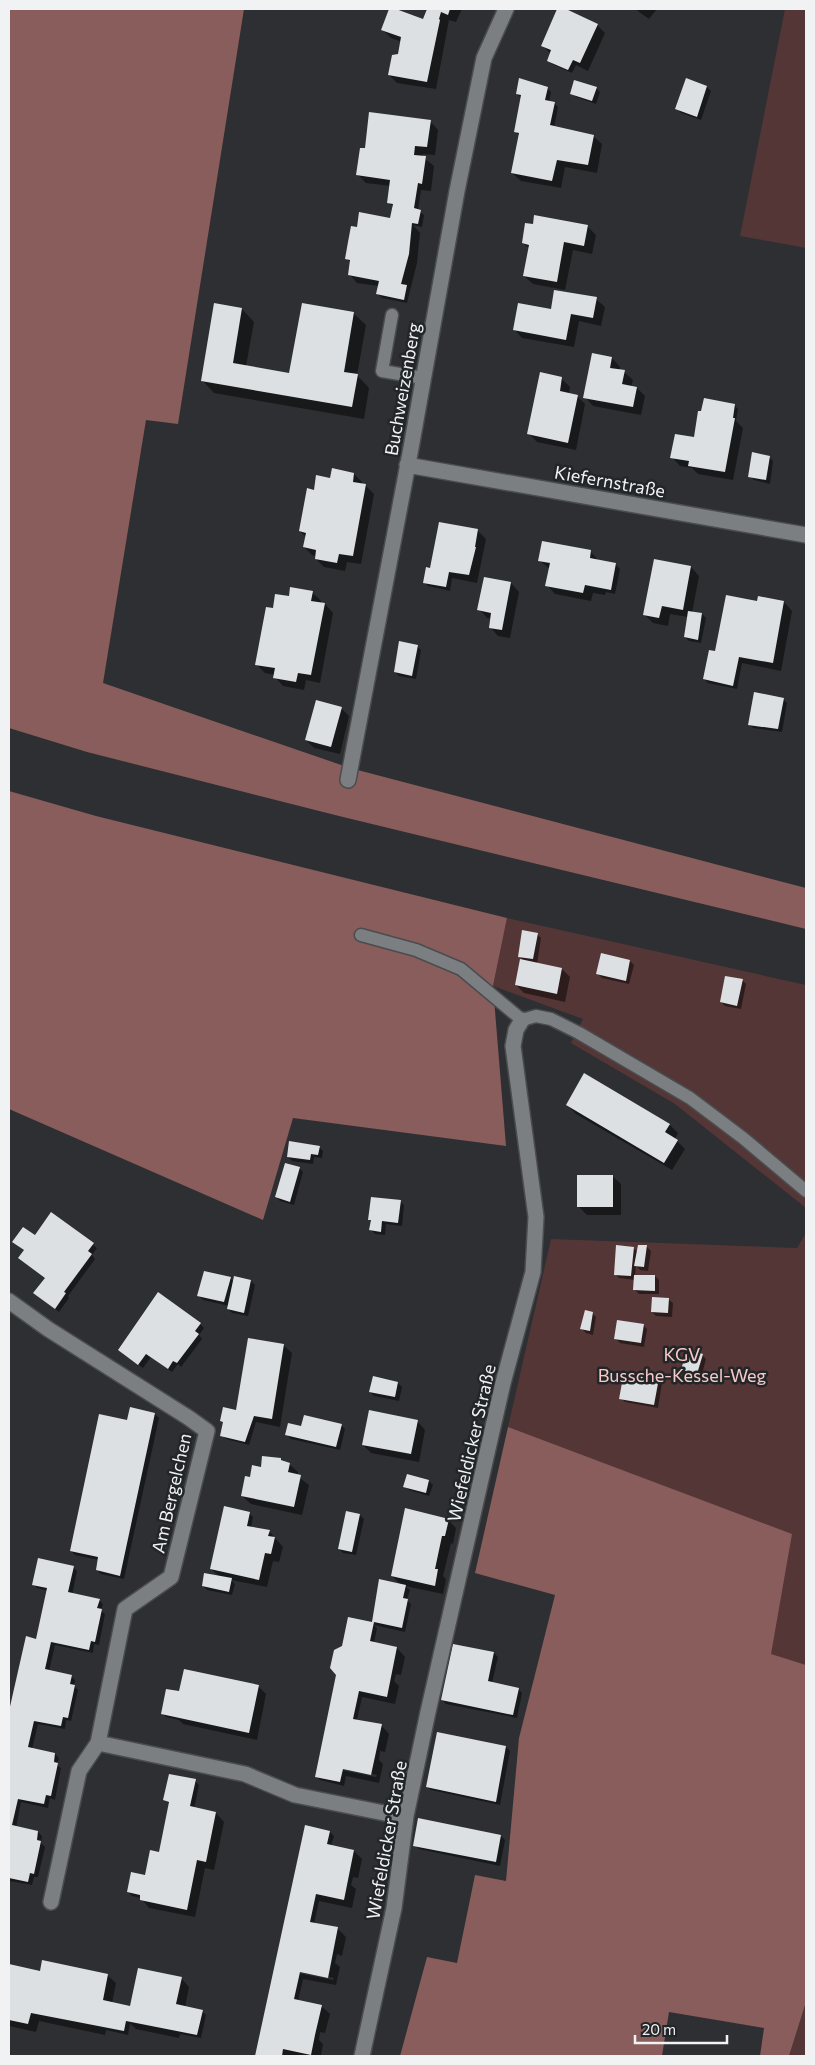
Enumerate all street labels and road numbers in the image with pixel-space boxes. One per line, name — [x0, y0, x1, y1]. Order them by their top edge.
street label: Buchweizenberg — [379, 321, 425, 457]
street label: Kiefernstraße — [553, 460, 667, 502]
street label: Wiefeldicker Straße — [442, 1362, 500, 1524]
street label: Am Bergelchen — [146, 1431, 196, 1555]
street label: Wiefeldicker Straße — [361, 1759, 411, 1921]

